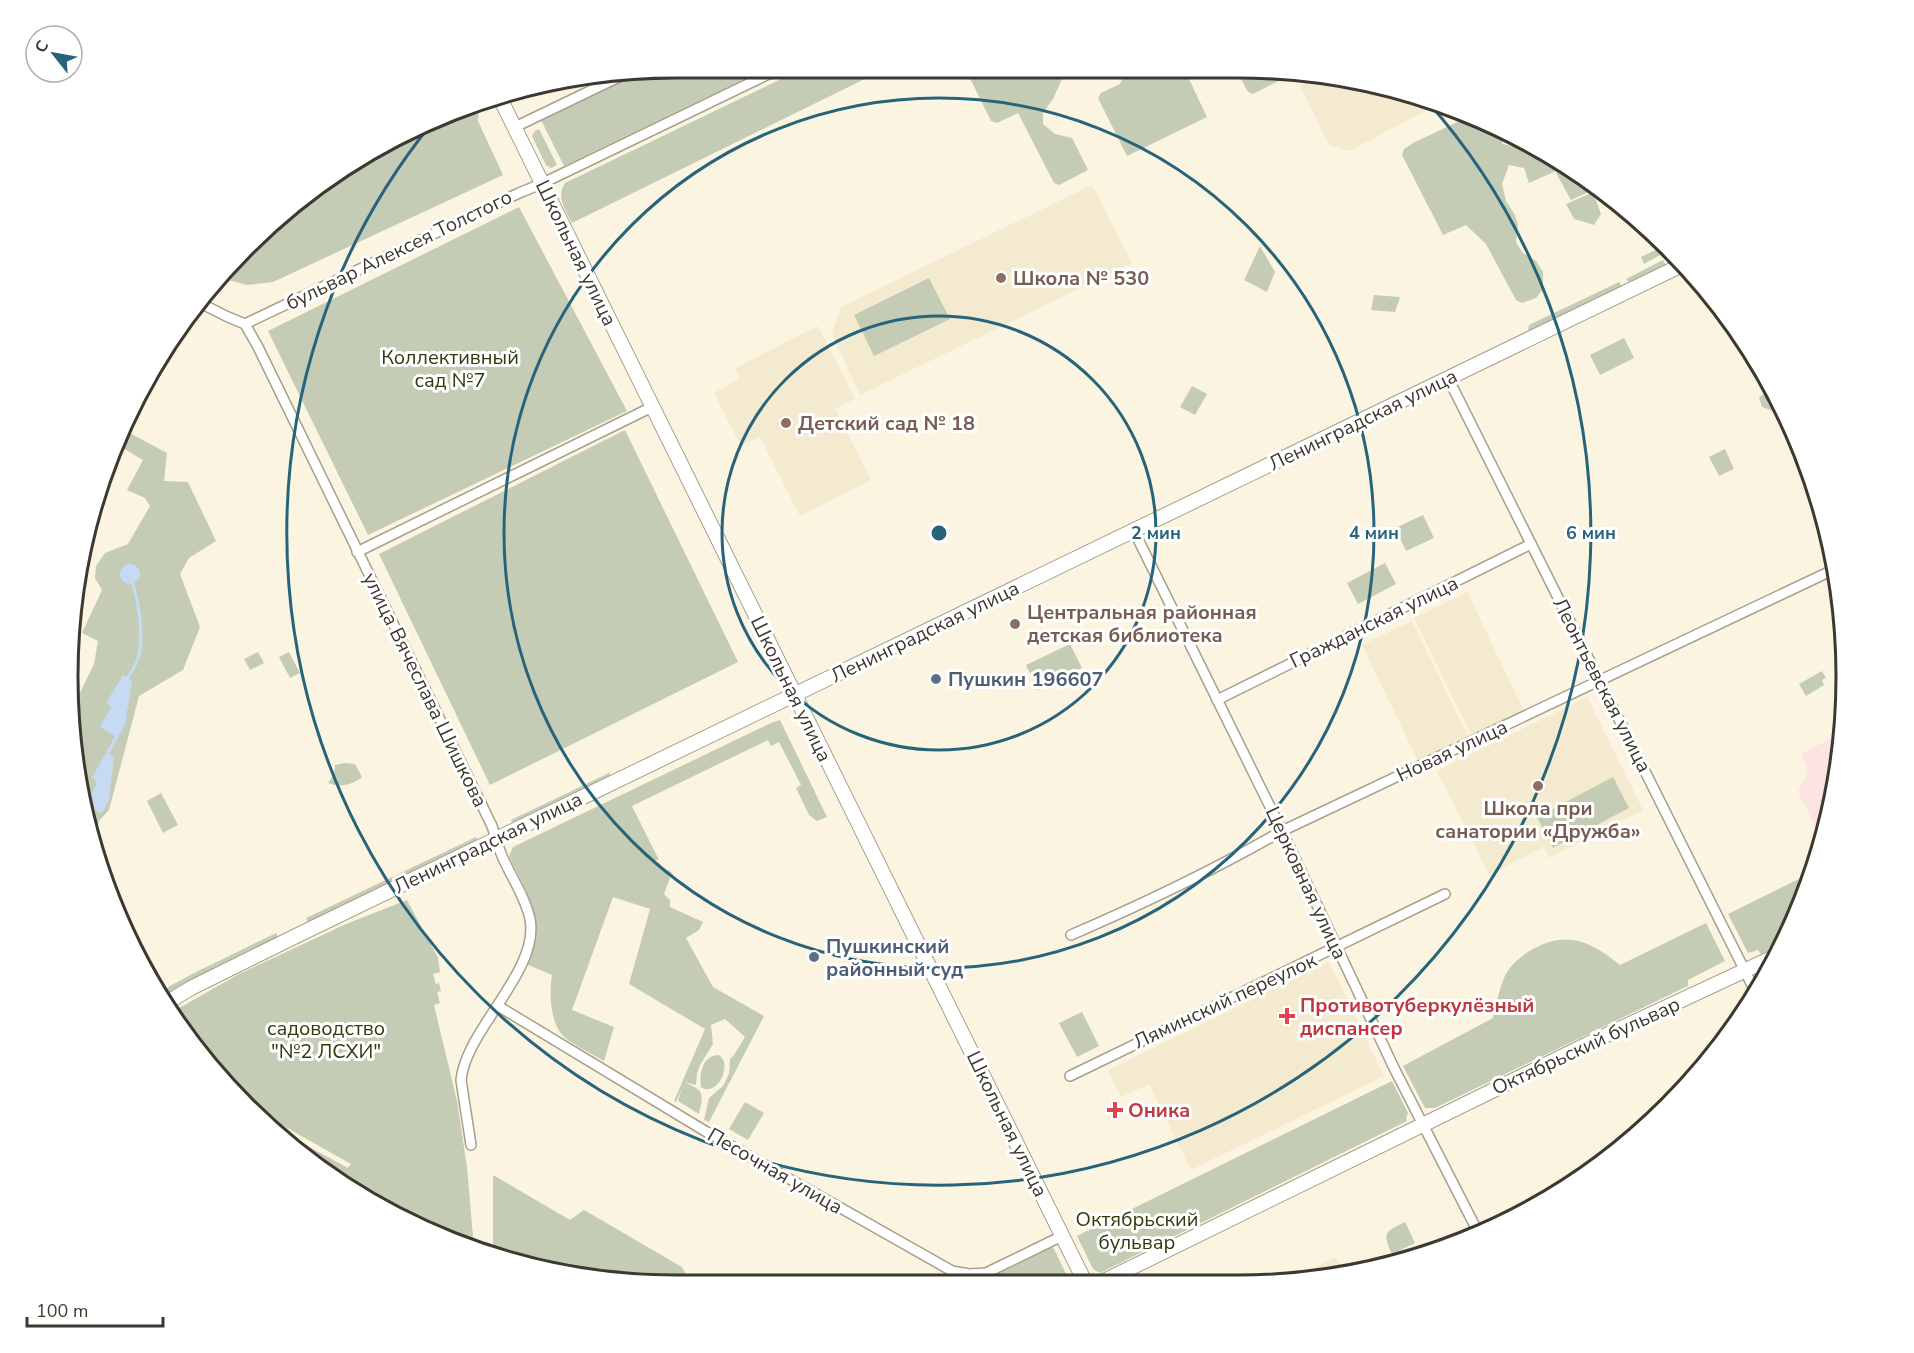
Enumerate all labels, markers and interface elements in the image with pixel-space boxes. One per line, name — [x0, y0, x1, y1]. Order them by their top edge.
north arrow — [24, 24, 84, 84]
text: С — [30, 36, 54, 57]
street label: Школьная улица — [529, 176, 623, 330]
street label: бульвар Алексея Толстого — [281, 183, 517, 317]
place label: Школа № 530 — [1013, 265, 1149, 292]
marker: Школа № 530 — [994, 271, 1008, 285]
park label: Коллективный сад №7 — [381, 344, 519, 394]
street label: Ленинградская улица — [1264, 363, 1462, 477]
place label: Детский сад № 18 — [798, 410, 975, 437]
marker: Детский сад № 18 — [779, 416, 793, 430]
text: 2 мин — [1131, 521, 1181, 545]
text: 4 мин — [1349, 521, 1399, 545]
text: 6 мин — [1566, 521, 1616, 545]
centre of rings — [929, 523, 949, 543]
street label: улица Вячеслава Шишкова — [356, 568, 494, 812]
street label: Гражданская улица — [1285, 569, 1463, 675]
street label: Ленинградская улица — [826, 575, 1024, 689]
street label: Леонтьевская улица — [1546, 593, 1658, 777]
place label: Центральная районная детская библиотека — [1027, 599, 1257, 649]
street label: Школьная улица — [744, 612, 838, 766]
marker: Центральная районная детская библиотека — [1008, 617, 1022, 631]
place label: Пушкин 196607 — [948, 666, 1104, 693]
marker: Пушкин 196607 — [929, 672, 943, 686]
street label: Новая улица — [1392, 713, 1512, 789]
marker: Школа при санатории «Дружба» — [1531, 779, 1545, 793]
street label: Ленинградская улица — [389, 786, 587, 900]
place label: Школа при санатории «Дружба» — [1435, 795, 1641, 845]
street label: Церковная улица — [1259, 802, 1353, 964]
place label: Пушкинский районный суд — [826, 933, 963, 983]
street label: Ляминский переулок — [1129, 947, 1321, 1055]
marker: Пушкинский районный суд — [807, 950, 821, 964]
street label: Октябрьский бульвар — [1487, 990, 1685, 1102]
place label: Противотуберкулёзный диспансер — [1300, 992, 1534, 1042]
marker: Противотуберкулёзный диспансер — [1278, 1007, 1296, 1025]
park label: садоводство "№2 ЛСХИ" — [267, 1015, 385, 1065]
street label: Школьная улица — [960, 1047, 1054, 1201]
place label: Оника — [1128, 1097, 1190, 1124]
marker: Оника — [1106, 1101, 1124, 1119]
street label: Песочная улица — [702, 1121, 848, 1221]
park label: Октябрьский бульвар — [1076, 1206, 1198, 1256]
scale bar — [27, 1290, 164, 1328]
text: 100 m — [36, 1299, 88, 1323]

